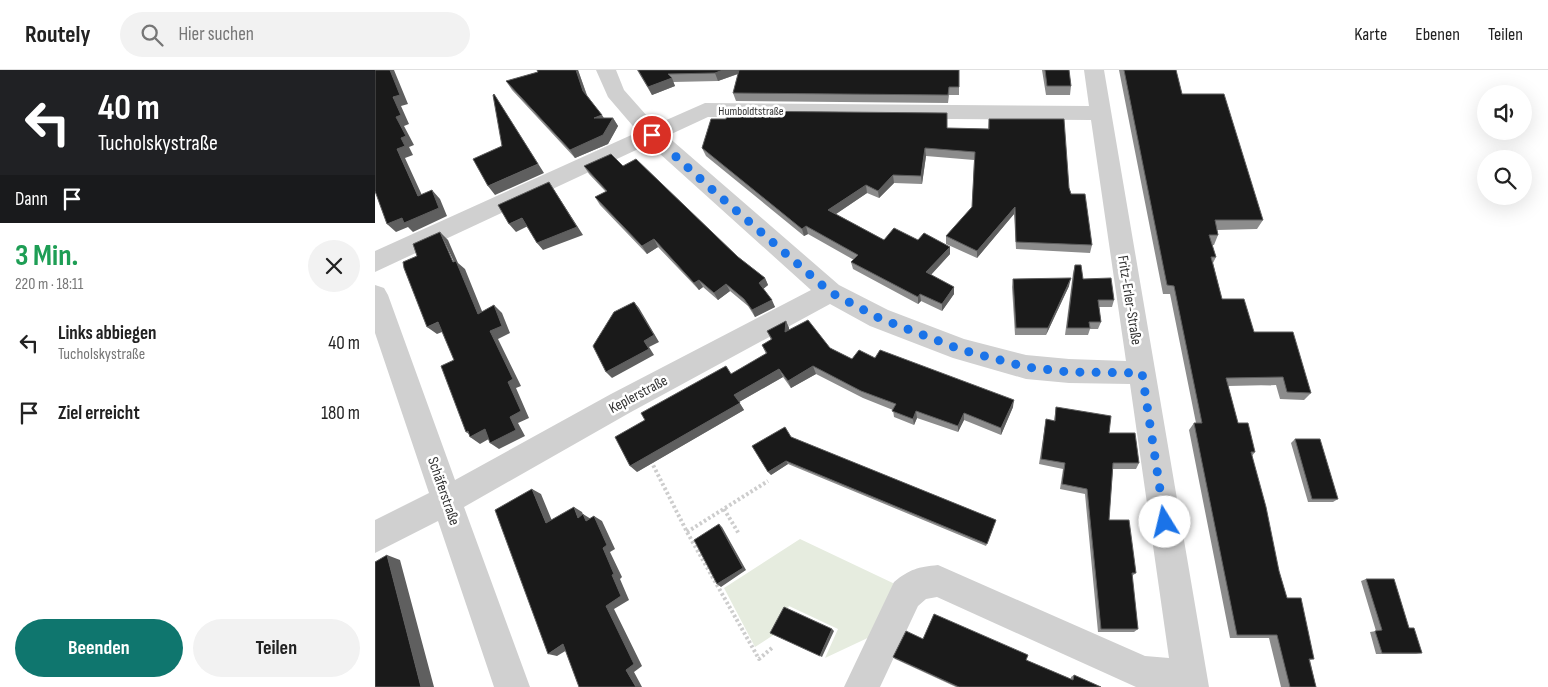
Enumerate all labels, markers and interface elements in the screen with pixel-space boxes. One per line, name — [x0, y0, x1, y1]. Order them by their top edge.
search box — [120, 12, 470, 57]
text: Routely — [25, 20, 90, 49]
icon: search — [138, 21, 166, 49]
text: Hier suchen — [178, 23, 254, 46]
text: Karte — [1354, 24, 1387, 45]
text: Ebenen — [1415, 24, 1460, 45]
text: Teilen — [1488, 24, 1523, 45]
map controls — [1477, 85, 1532, 205]
button: sound — [1477, 85, 1532, 140]
text: 40 m — [98, 87, 160, 130]
icon: left — [15, 90, 80, 155]
street label: Humboldtstraße — [718, 104, 784, 119]
pin — [631, 114, 673, 156]
icon: arrive — [638, 121, 666, 149]
text: Tucholskystraße — [98, 130, 218, 157]
button: search — [1477, 150, 1532, 205]
icon: arrive — [58, 185, 86, 213]
text: Dann — [15, 188, 48, 211]
text: 3 Min. — [15, 238, 78, 274]
button: close — [308, 240, 360, 292]
street label: Fritz-Erler-Straße — [1113, 254, 1146, 346]
text: 220 m · 18:11 — [15, 275, 83, 294]
text: Links abbiegen — [58, 322, 156, 345]
icon: left — [15, 329, 43, 357]
text: 40 m — [328, 332, 360, 355]
text: Tucholskystraße — [58, 345, 145, 364]
street label: Keplerstraße — [606, 371, 671, 418]
icon: arrive — [15, 399, 43, 427]
text: Ziel erreicht — [58, 402, 140, 425]
text: 180 m — [321, 402, 360, 425]
street label: Schäferstraße — [423, 455, 464, 528]
position arrow — [1138, 495, 1190, 547]
button: Beenden — [15, 619, 183, 677]
button: Teilen — [193, 619, 360, 677]

